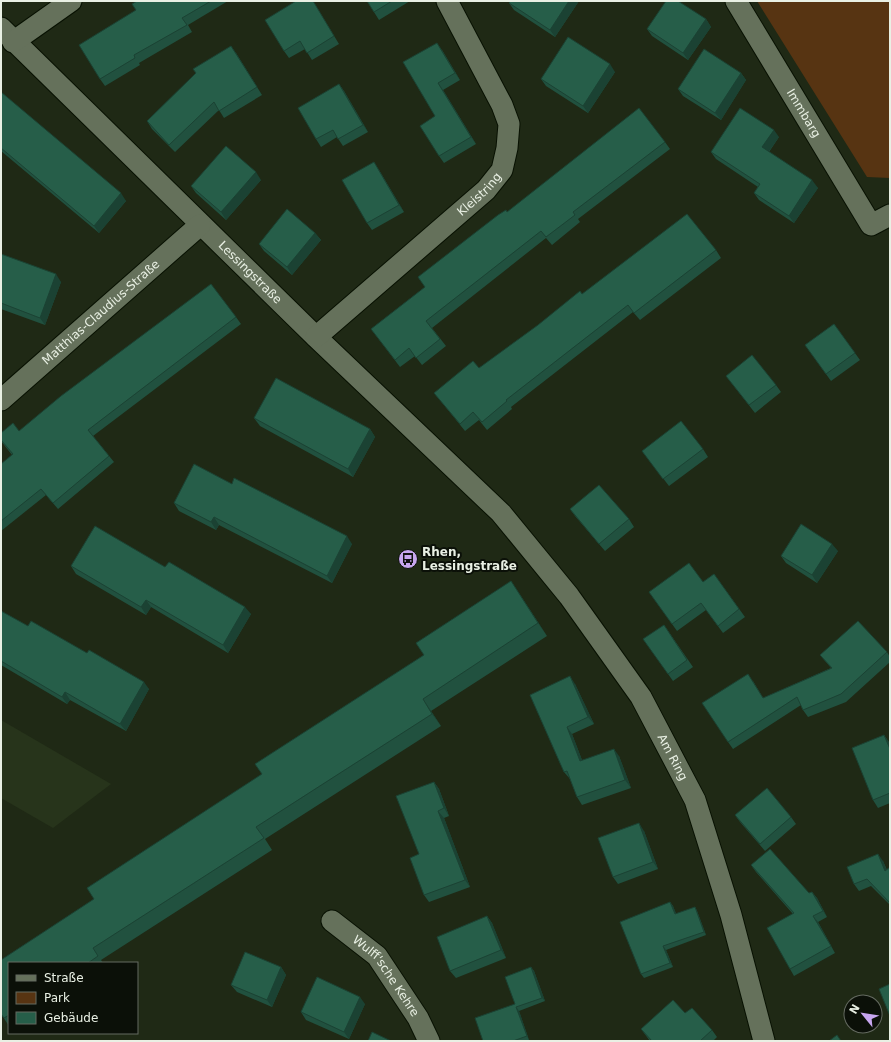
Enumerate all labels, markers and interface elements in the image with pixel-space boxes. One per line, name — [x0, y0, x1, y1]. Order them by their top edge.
street label: Immbarg — [784, 86, 824, 140]
street label: Kleistring — [454, 170, 504, 219]
street label: Lessingstraße — [216, 238, 285, 307]
street label: Matthias-Claudius-Straße — [39, 257, 162, 367]
place label: Rhen, Lessingstraße — [422, 545, 517, 573]
bus stop icon: Rhen, Lessingstraße — [397, 548, 419, 570]
street label: Am Ring — [655, 732, 691, 783]
street label: Wulff'sche Kehre — [350, 933, 422, 1019]
legend — [8, 962, 138, 1034]
text: Straße — [44, 971, 84, 985]
text: Park — [44, 991, 70, 1005]
north arrow — [843, 994, 883, 1034]
text: N — [847, 1002, 863, 1016]
text: Gebäude — [44, 1011, 98, 1025]

